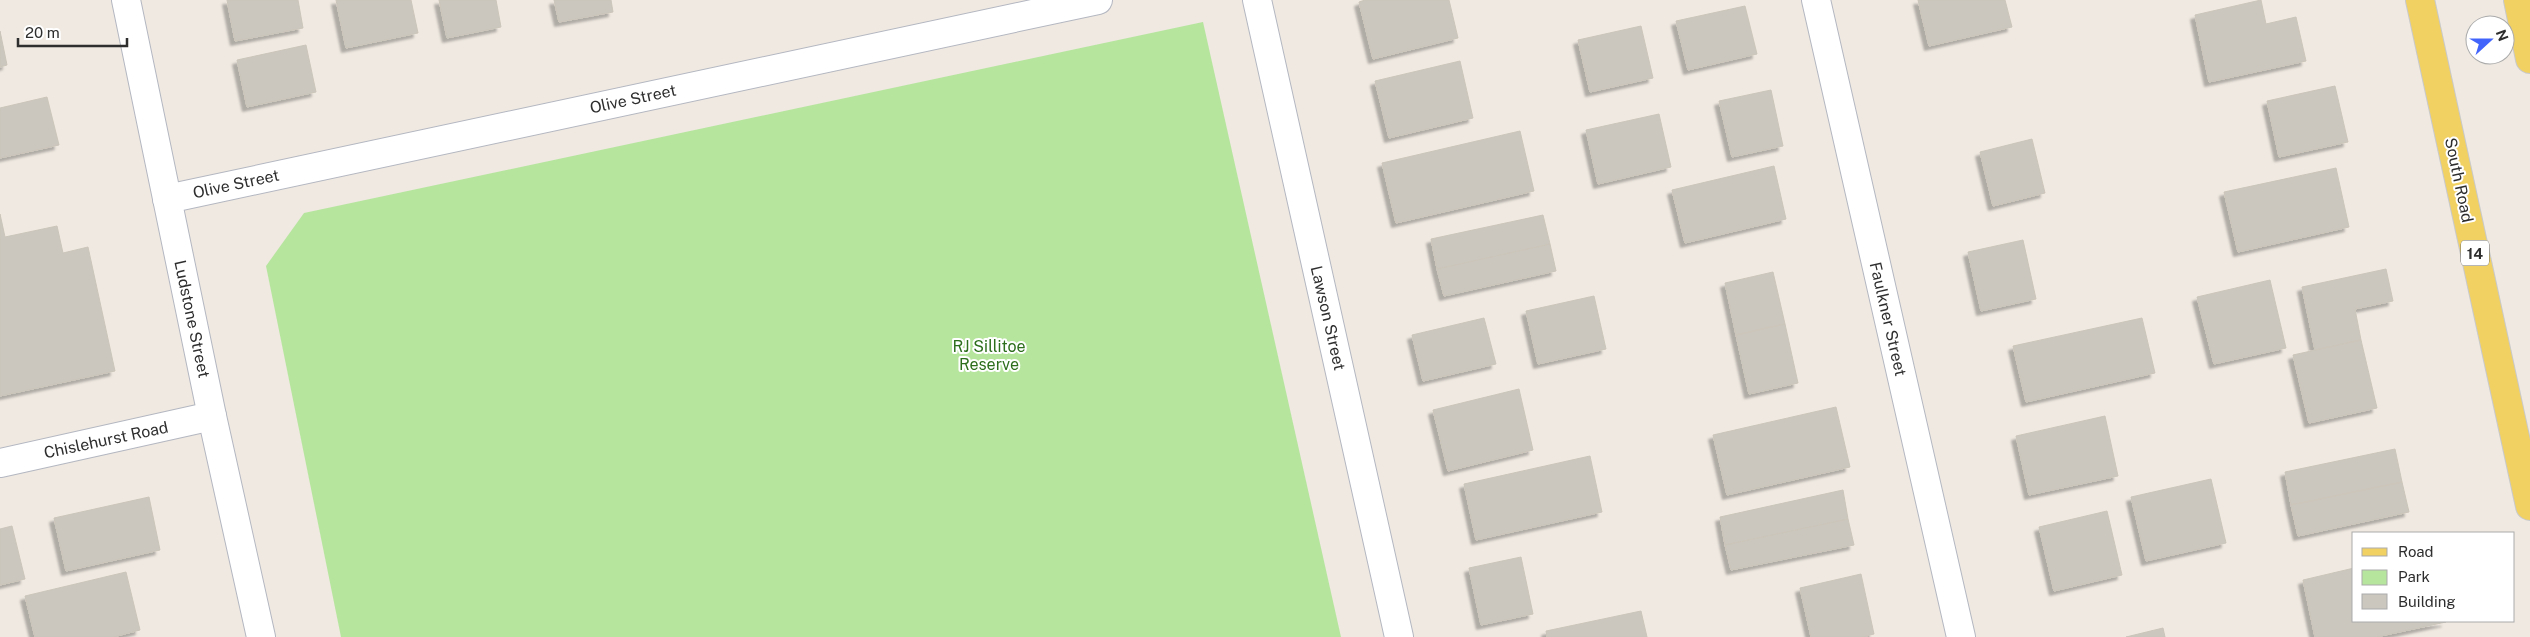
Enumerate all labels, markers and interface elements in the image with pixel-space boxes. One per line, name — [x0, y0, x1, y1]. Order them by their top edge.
scale bar — [18, 15, 126, 47]
north arrow — [2465, 15, 2515, 65]
text: 20 m — [25, 24, 60, 41]
text: N — [2493, 27, 2512, 43]
street label: Olive Street — [588, 81, 678, 117]
street label: South Road — [2441, 136, 2477, 224]
street label: Olive Street — [191, 166, 281, 202]
road number: 14 — [2461, 240, 2489, 266]
street label: Ludstone Street — [170, 258, 214, 380]
street label: Faulkner Street — [1866, 260, 1910, 378]
street label: Lawson Street — [1307, 264, 1349, 372]
park label: RJ Sillitoe Reserve — [952, 337, 1026, 374]
street label: Chislehurst Road — [42, 418, 170, 462]
legend — [2352, 532, 2515, 622]
text: Road — [2398, 543, 2434, 560]
text: Park — [2398, 568, 2430, 585]
text: Building — [2398, 593, 2456, 610]

